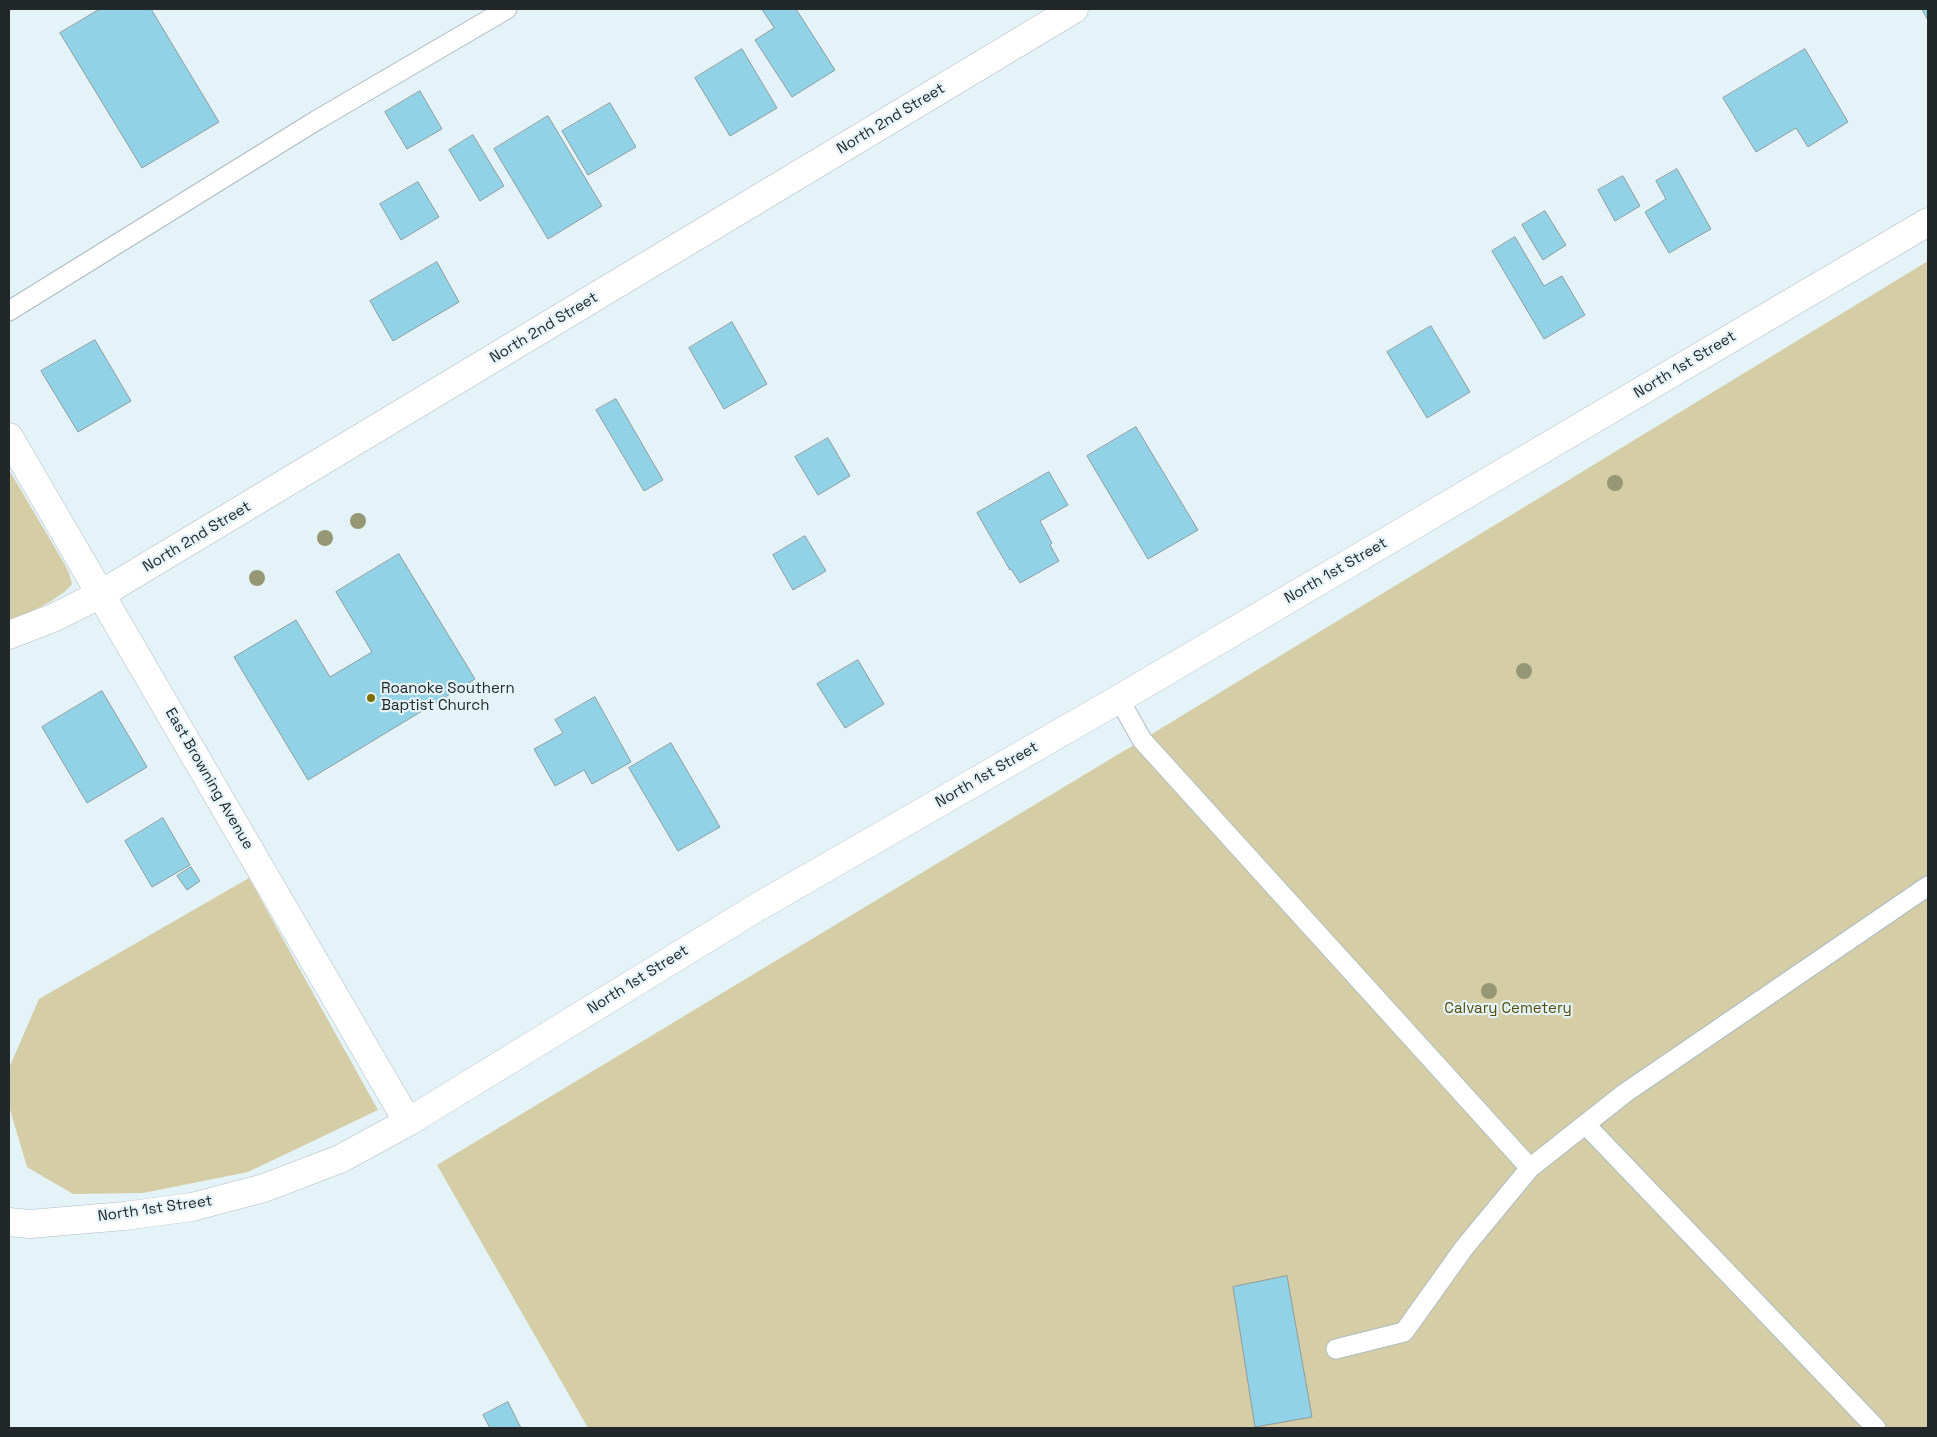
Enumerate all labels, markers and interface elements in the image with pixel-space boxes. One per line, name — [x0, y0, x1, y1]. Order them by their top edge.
street label: North 2nd Street — [834, 80, 948, 158]
street label: North 2nd Street — [487, 289, 601, 367]
street label: North 1st Street — [1631, 328, 1739, 402]
street label: North 2nd Street — [140, 498, 254, 576]
street label: North 1st Street — [1282, 534, 1390, 608]
place label: Roanoke Southern Baptist Church — [381, 680, 515, 715]
marker: Roanoke Southern Baptist Church — [365, 692, 377, 704]
street label: East Browning Avenue — [161, 705, 257, 853]
street label: North 1st Street — [933, 738, 1041, 812]
street label: North 1st Street — [584, 942, 692, 1018]
park label: Calvary Cemetery — [1444, 1000, 1572, 1018]
street label: North 1st Street — [97, 1192, 213, 1226]

